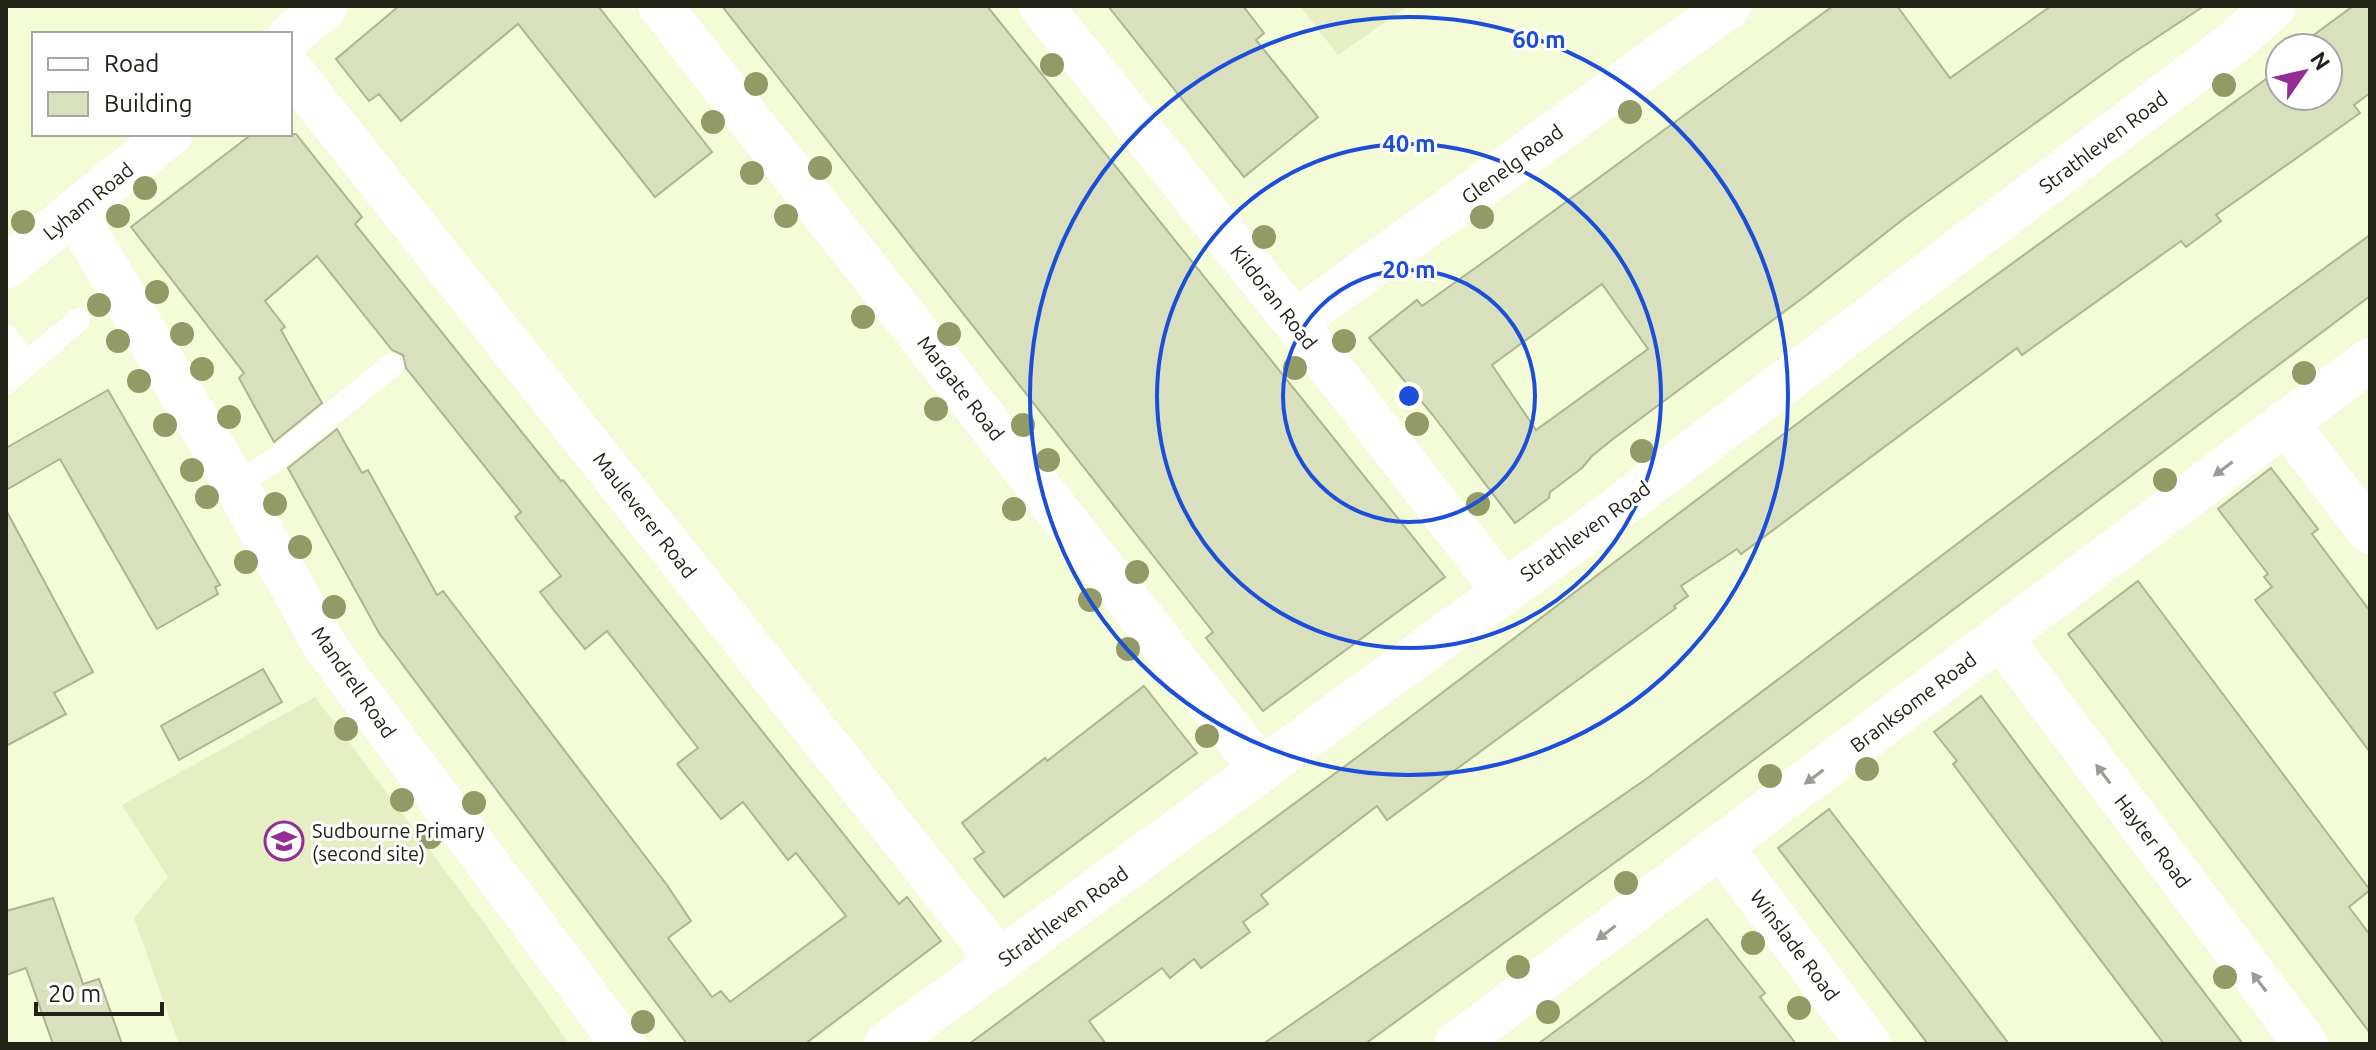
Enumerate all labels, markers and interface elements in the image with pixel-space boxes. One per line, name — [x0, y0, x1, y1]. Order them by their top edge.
text: 60 m — [1512, 26, 1566, 53]
legend — [32, 32, 292, 136]
north arrow — [2264, 32, 2344, 112]
text: N — [2306, 47, 2336, 74]
text: Road — [104, 50, 159, 77]
street label: Strathleven Road — [2034, 86, 2172, 198]
text: Building — [104, 90, 192, 117]
street label: Glenelg Road — [1457, 120, 1567, 208]
text: 40 m — [1382, 130, 1436, 157]
street label: Lyham Road — [38, 158, 138, 244]
street label: Kildoran Road — [1226, 240, 1322, 354]
text: 20 m — [1382, 256, 1436, 283]
street label: Margate Road — [913, 331, 1009, 445]
centre of rings — [1395, 382, 1423, 410]
street label: Mauleverer Road — [589, 448, 701, 582]
one-way arrow — [2212, 460, 2233, 476]
street label: Strathleven Road — [1516, 476, 1654, 586]
street label: Mandrell Road — [307, 622, 401, 742]
street label: Branksome Road — [1846, 647, 1980, 757]
one-way arrow — [2095, 764, 2111, 784]
one-way arrow — [1803, 768, 1824, 784]
street label: Hayter Road — [2110, 790, 2196, 892]
place label: Sudbourne Primary (second site) — [312, 819, 485, 865]
school or university icon: Sudbourne Primary (second site) — [263, 820, 305, 862]
street label: Strathleven Road — [994, 861, 1132, 971]
street label: Winslade Road — [1746, 885, 1844, 1005]
one-way arrow — [1595, 924, 1616, 940]
scale bar — [36, 966, 162, 1016]
one-way arrow — [2252, 971, 2268, 992]
text: 20 m — [48, 980, 101, 1007]

